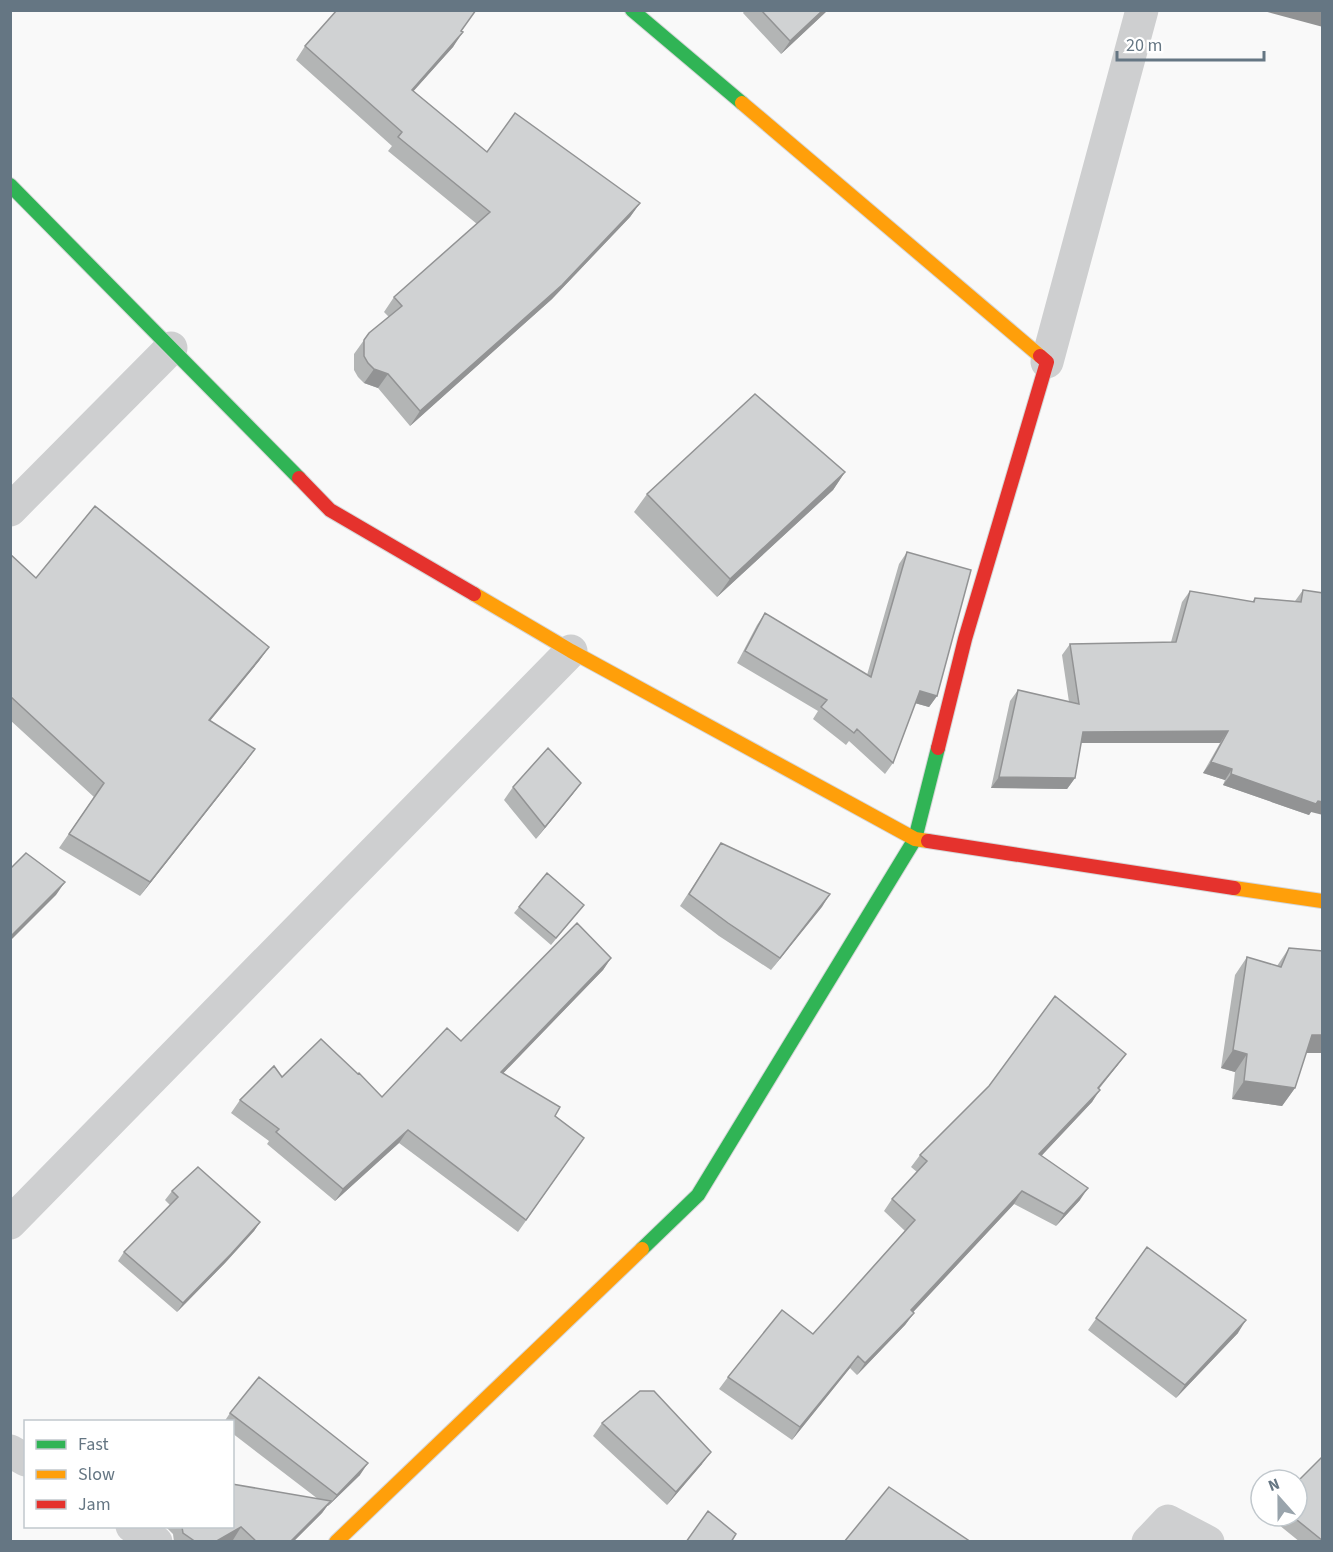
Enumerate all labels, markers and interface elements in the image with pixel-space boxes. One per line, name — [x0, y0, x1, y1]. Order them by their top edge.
scale bar — [1117, 24, 1264, 62]
text: 20 m — [1126, 33, 1162, 58]
legend — [24, 1420, 234, 1528]
text: Fast — [78, 1432, 109, 1457]
text: Slow — [78, 1462, 115, 1487]
north arrow — [1249, 1468, 1309, 1528]
text: N — [1265, 1473, 1283, 1497]
text: Jam — [78, 1492, 111, 1517]

